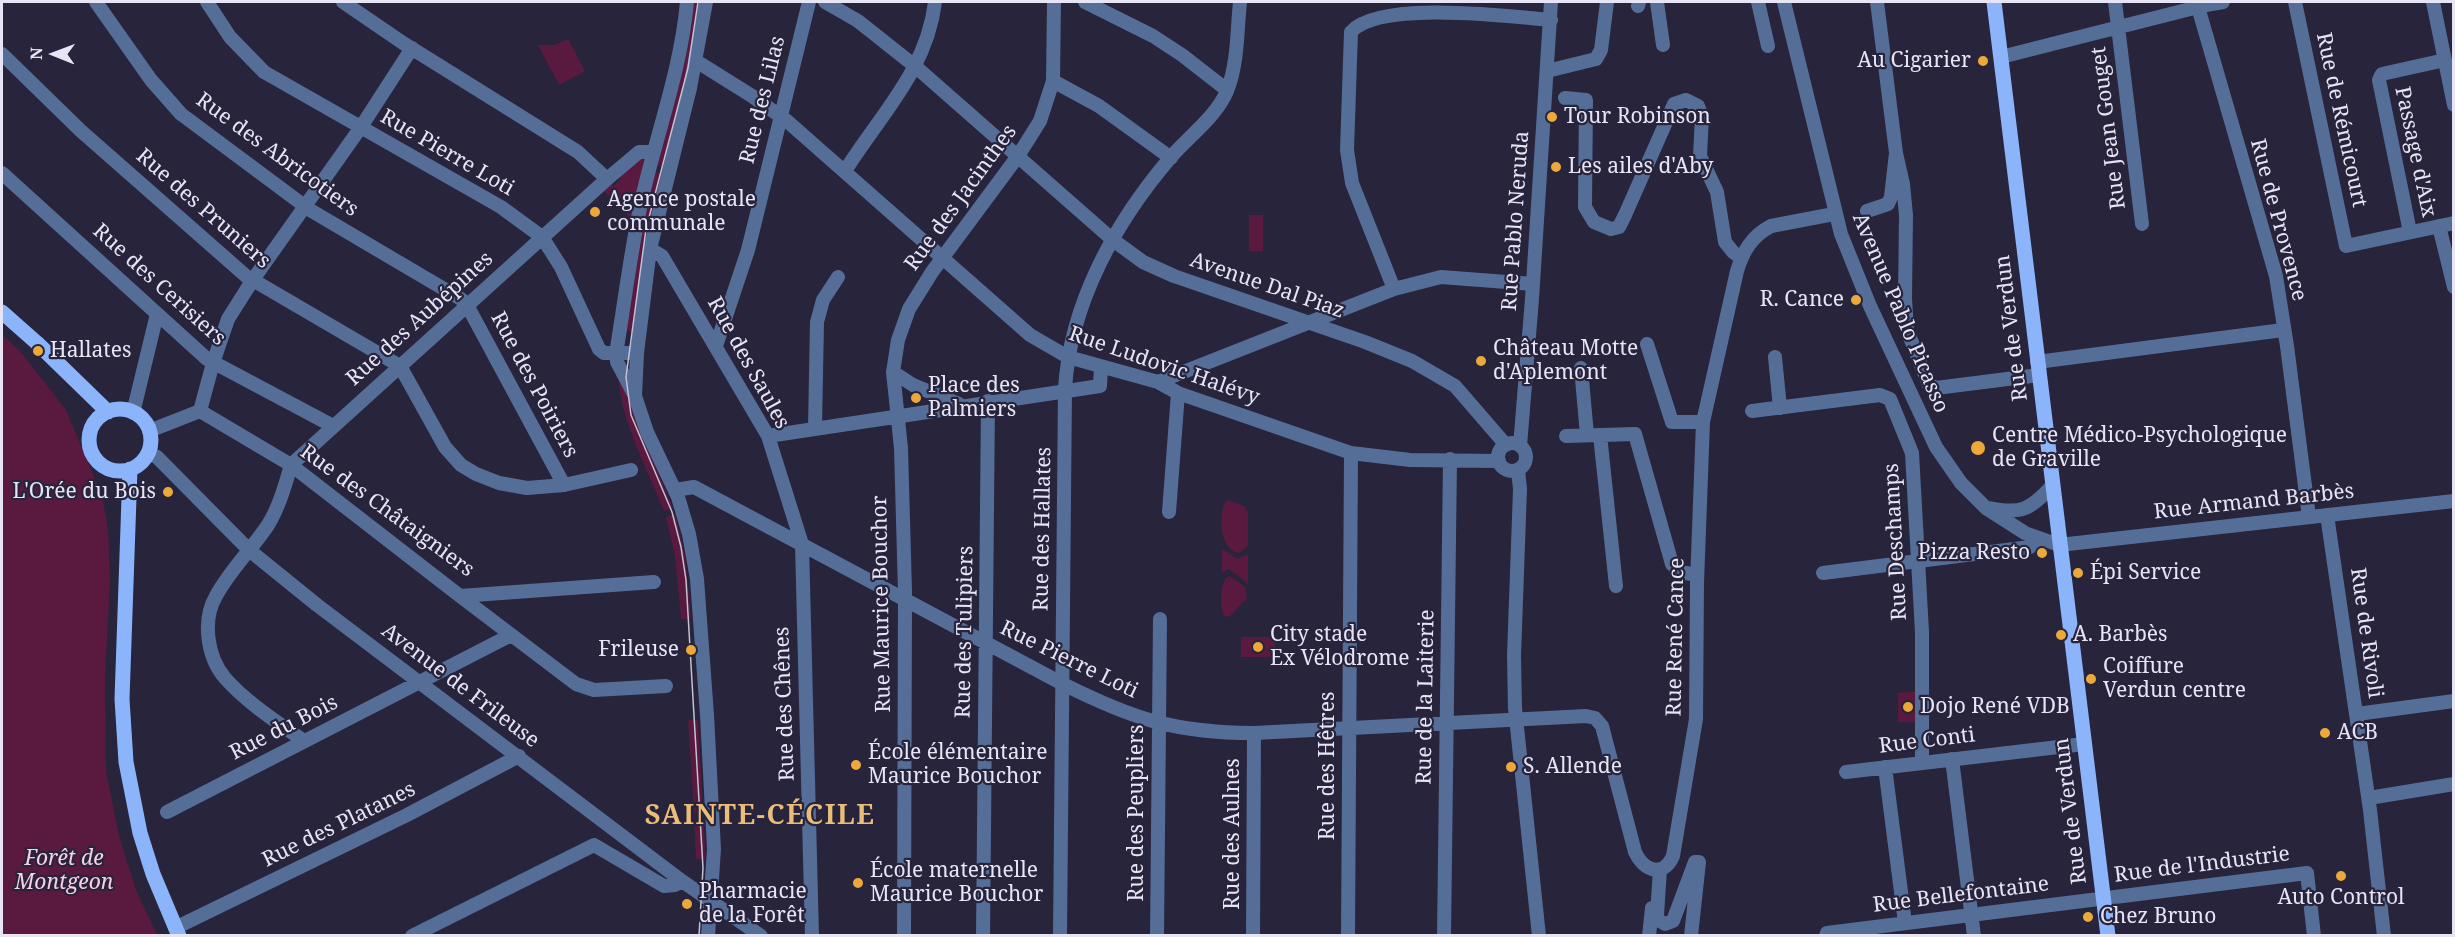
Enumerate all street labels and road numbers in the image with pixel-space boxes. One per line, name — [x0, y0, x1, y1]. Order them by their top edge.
street label: Rue de Rémicourt — [2310, 30, 2372, 210]
street label: Rue des Lilas — [735, 34, 791, 166]
street label: Rue Jean Gouget — [2087, 45, 2131, 211]
street label: Passage d'Aix — [2389, 84, 2441, 220]
street label: Rue des Abricotiers — [191, 88, 363, 222]
street label: Rue Pierre Loti — [376, 105, 518, 201]
street label: Rue des Jacinthes — [900, 120, 1022, 276]
street label: Rue Pablo Neruda — [1497, 130, 1535, 312]
street label: Rue de Provence — [2244, 136, 2312, 304]
street label: Rue des Pruniers — [131, 144, 275, 274]
street label: Avenue Pablo Picasso — [1846, 209, 1954, 417]
street label: Rue des Cerisiers — [87, 219, 231, 351]
street label: Rue des Aubépines — [341, 247, 499, 391]
street label: Avenue Dal Piaz — [1187, 248, 1347, 324]
street label: Rue de Verdun — [1991, 253, 2033, 403]
street label: Rue des Saules — [701, 293, 795, 433]
street label: Rue des Poiriers — [485, 308, 583, 462]
street label: Rue Ludovic Halévy — [1065, 322, 1263, 410]
street label: Rue des Châtaigniers — [295, 439, 479, 583]
street label: Rue des Hallates — [1029, 447, 1057, 611]
street label: Rue Deschamps — [1879, 463, 1913, 621]
street label: Rue Armand Barbès — [2153, 479, 2355, 525]
street label: Rue Maurice Bouchor — [868, 495, 896, 713]
street label: Rue des Tulipiers — [951, 546, 979, 718]
street label: Rue René Cance — [1662, 557, 1690, 717]
street label: Rue de Rivoli — [2344, 566, 2388, 700]
street label: Rue de la Laiterie — [1412, 609, 1440, 785]
street label: Rue Pierre Loti — [996, 616, 1142, 704]
street label: Avenue de Frileuse — [376, 618, 544, 754]
street label: Rue des Chênes — [770, 626, 800, 782]
street label: Rue du Bois — [226, 690, 342, 766]
street label: Rue des Hêtres — [1315, 692, 1341, 840]
street label: Rue Conti — [1878, 723, 1976, 759]
street label: Rue des Peupliers — [1124, 725, 1150, 901]
street label: Rue de Verdun — [2050, 736, 2092, 886]
street label: Rue des Aulnes — [1220, 758, 1246, 910]
street label: Rue des Platanes — [258, 777, 420, 873]
street label: Rue de l'Industrie — [2113, 842, 2291, 888]
street label: Rue Bellefontaine — [1872, 872, 2050, 918]

